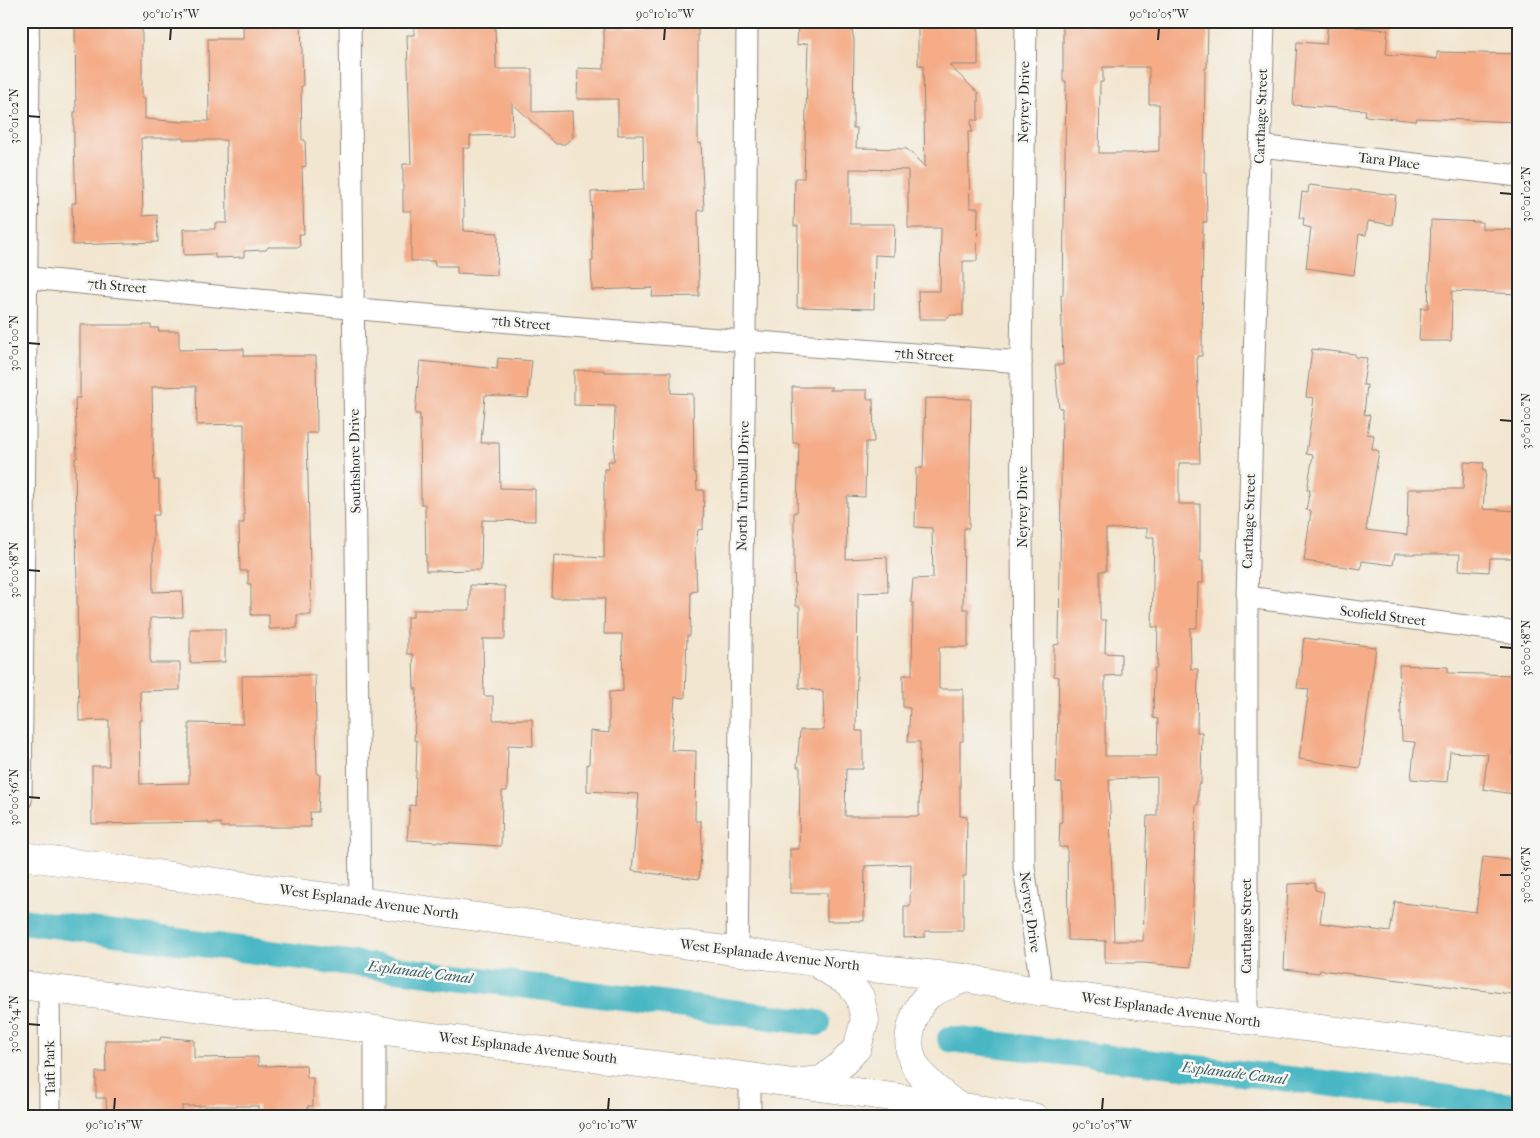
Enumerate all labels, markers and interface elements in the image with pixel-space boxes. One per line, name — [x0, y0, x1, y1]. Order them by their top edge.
text: 90°10'15"W — [143, 7, 201, 21]
text: 90°10'10"W — [636, 7, 695, 21]
text: 90°10'05"W — [1130, 7, 1190, 21]
street label: Neyrey Drive — [1015, 61, 1033, 143]
street label: Carthage Street — [1251, 68, 1271, 164]
text: 30°01'02"N — [7, 88, 21, 144]
street label: Tara Place — [1357, 149, 1421, 173]
text: 30°01'02"N — [1519, 166, 1533, 222]
street label: 7th Street — [87, 275, 147, 297]
street label: 7th Street — [491, 312, 551, 334]
text: 30°01'00"N — [7, 315, 21, 371]
street label: 7th Street — [894, 344, 954, 366]
text: 30°01'00"N — [1519, 393, 1533, 449]
street label: Southshore Drive — [346, 408, 364, 514]
street label: North Turnbull Drive — [733, 421, 753, 551]
street label: Neyrey Drive — [1014, 466, 1031, 548]
street label: Carthage Street — [1239, 473, 1259, 569]
text: 30°00'58"N — [7, 542, 21, 598]
street label: Scofield Street — [1339, 602, 1427, 630]
text: 30°00'58"N — [1519, 620, 1533, 676]
text: 30°00'56"N — [7, 768, 21, 826]
text: 30°00'56"N — [1519, 846, 1533, 904]
street label: Neyrey Drive — [1016, 870, 1044, 954]
street label: Carthage Street — [1238, 878, 1255, 974]
street label: West Esplanade Avenue North — [277, 881, 460, 923]
street label: West Esplanade Avenue North — [678, 935, 861, 974]
water label: Esplanade Canal — [366, 957, 476, 988]
street label: West Esplanade Avenue North — [1079, 989, 1262, 1031]
text: 30°00'54"N — [7, 995, 21, 1053]
street label: West Esplanade Avenue South — [437, 1028, 618, 1067]
street label: Taft Park — [41, 1039, 59, 1096]
water label: Esplanade Canal — [1180, 1058, 1290, 1089]
text: 90°10'15"W — [86, 1118, 144, 1132]
text: 90°10'10"W — [579, 1118, 638, 1132]
text: 90°10'05"W — [1073, 1118, 1133, 1132]

